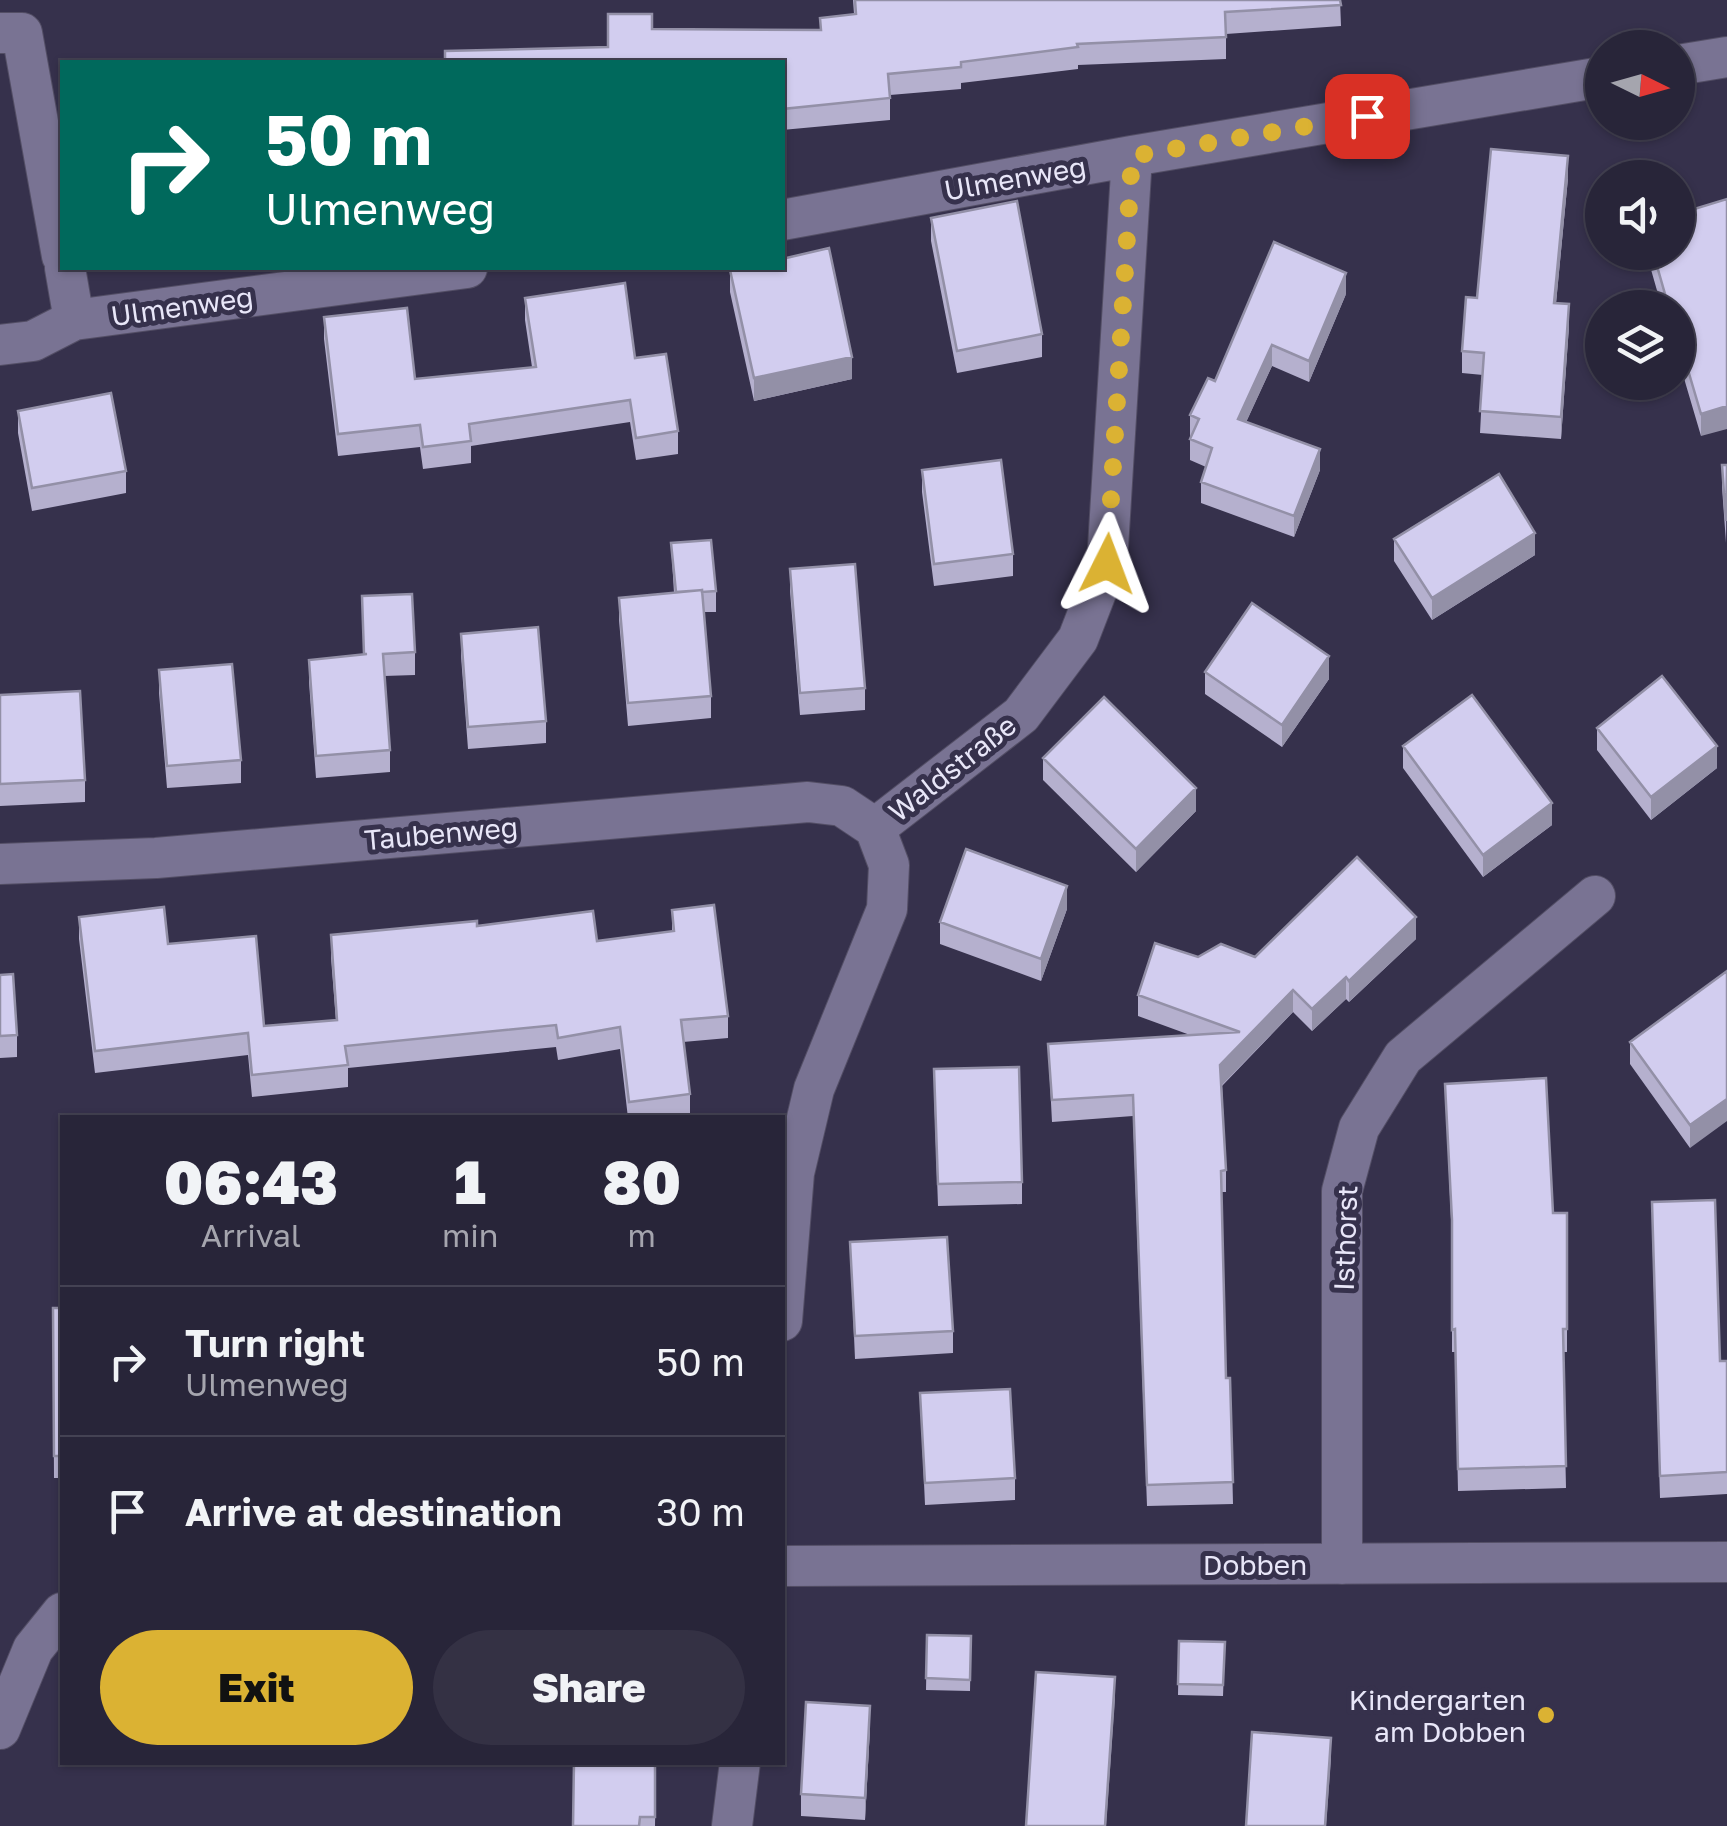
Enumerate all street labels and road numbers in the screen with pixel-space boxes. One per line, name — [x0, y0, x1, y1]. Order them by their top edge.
street label: Ulmenweg — [942, 149, 1088, 207]
street label: Ulmenweg — [109, 280, 255, 332]
street label: Waldstraße — [882, 708, 1022, 828]
street label: Taubenweg — [363, 810, 519, 856]
street label: Isthorst — [1327, 1185, 1363, 1291]
street label: Dobben — [1203, 1548, 1307, 1581]

